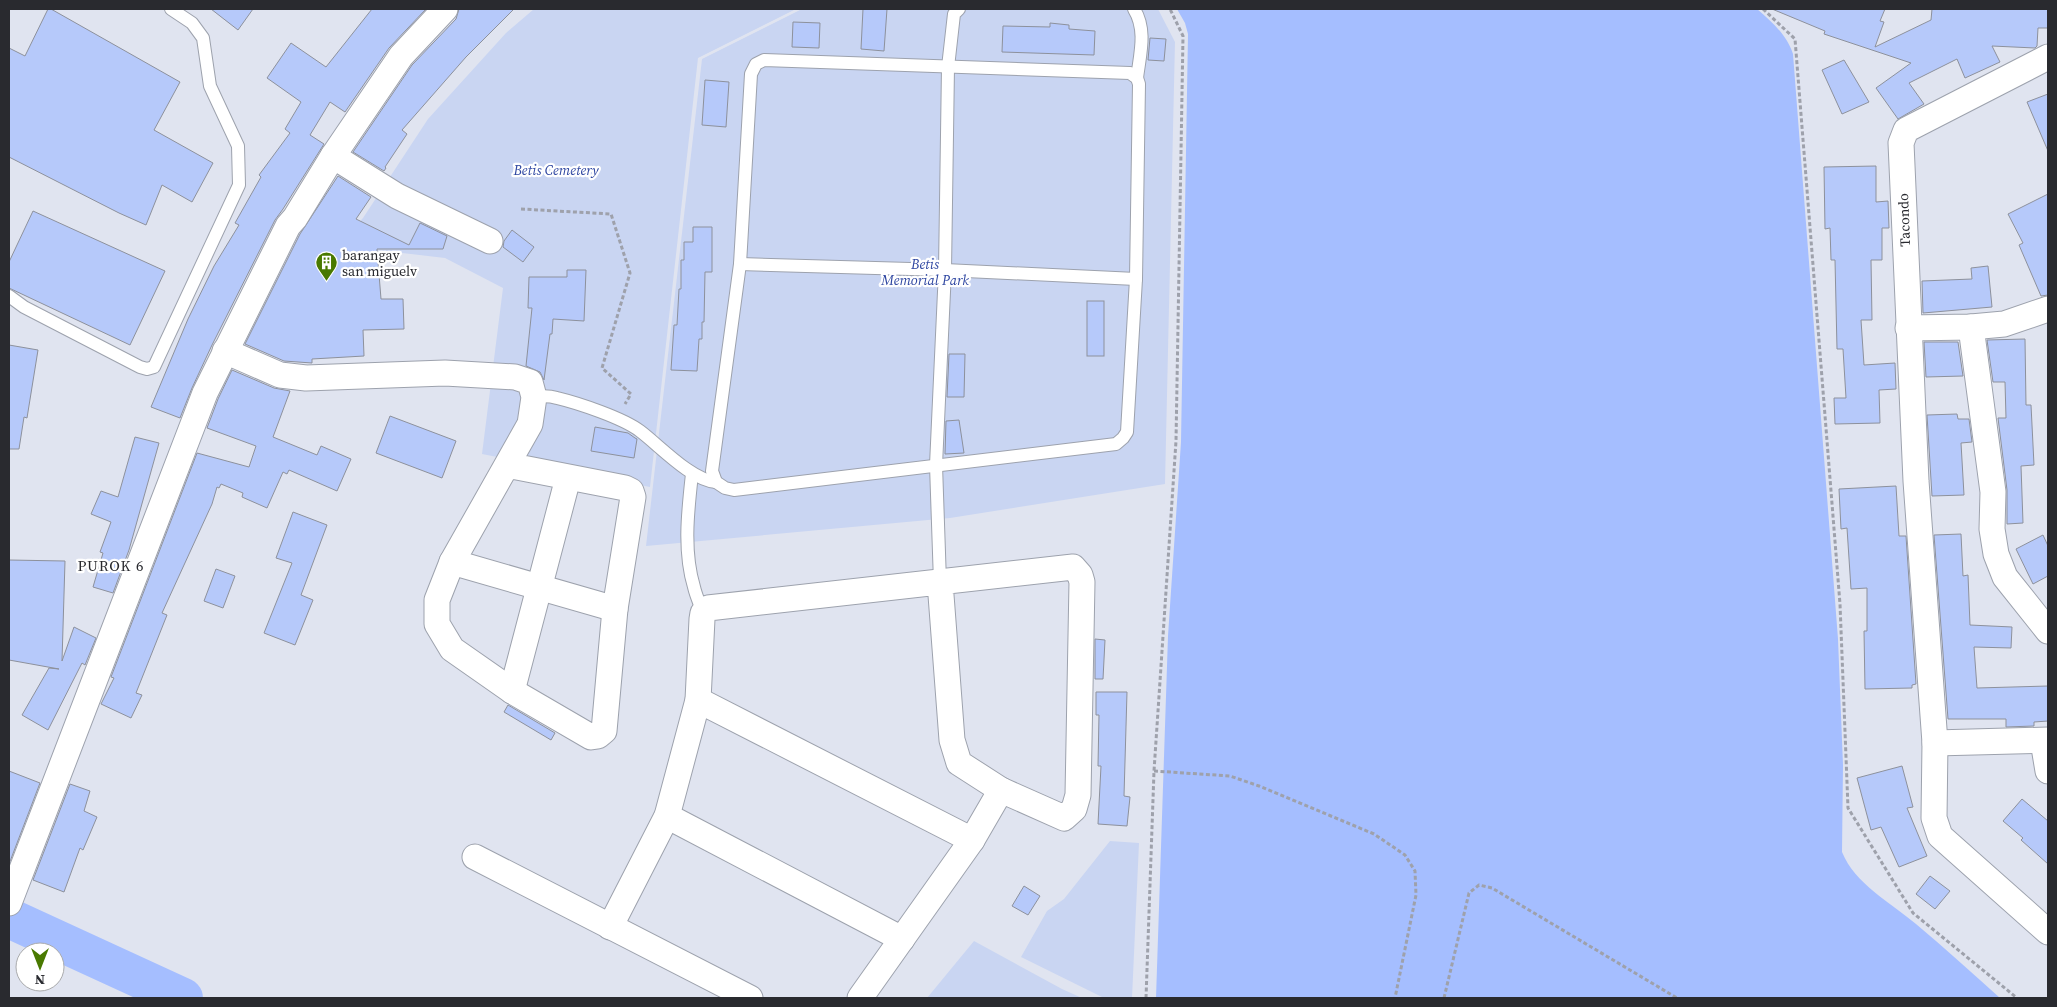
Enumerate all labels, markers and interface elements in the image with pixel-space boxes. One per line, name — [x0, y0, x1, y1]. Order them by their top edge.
park label: Betis Cemetery — [512, 160, 599, 180]
street label: Tacondo — [1893, 193, 1915, 247]
place label: barangay san miguelv — [342, 245, 417, 281]
building icon: barangay san miguelv — [314, 251, 338, 282]
park label: Betis Memorial Park — [880, 254, 969, 290]
district label: PUROK 6 — [78, 555, 144, 576]
north arrow — [15, 942, 65, 992]
text: N — [35, 970, 45, 990]

